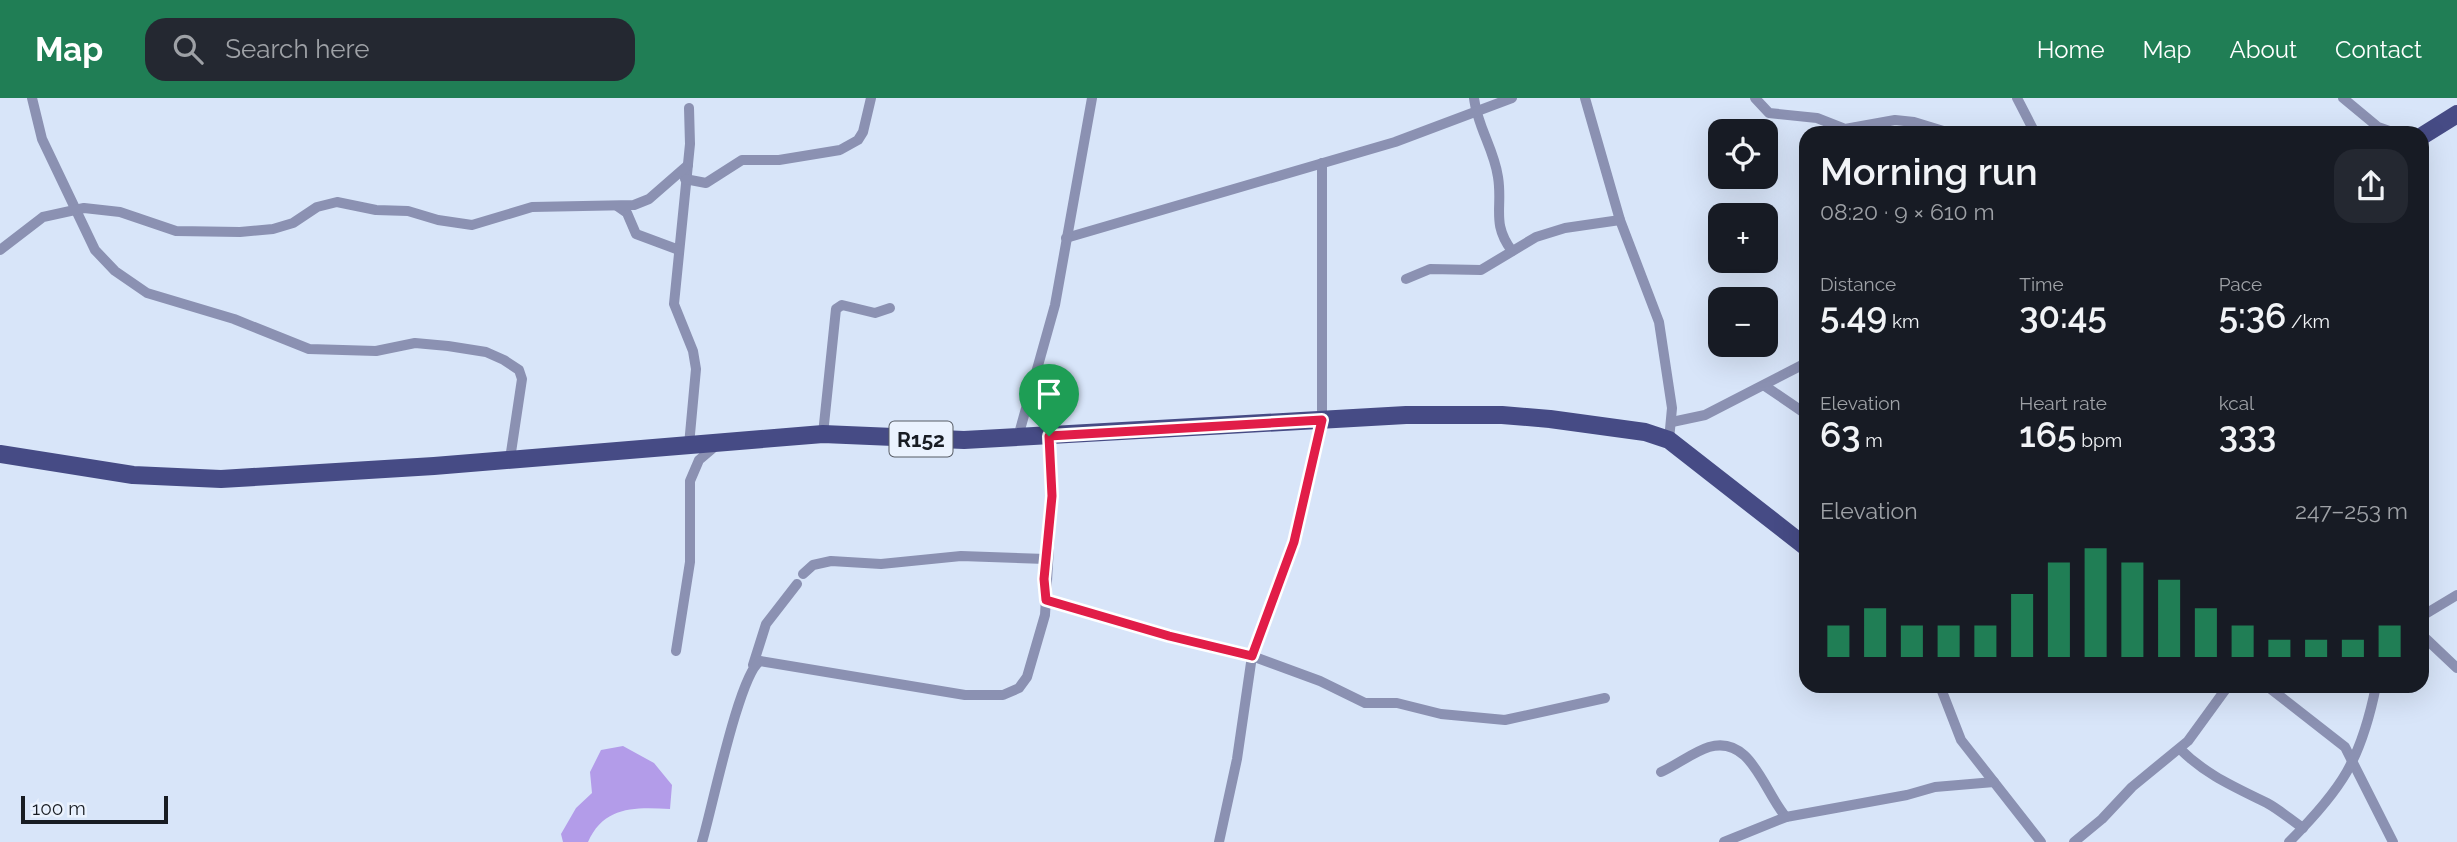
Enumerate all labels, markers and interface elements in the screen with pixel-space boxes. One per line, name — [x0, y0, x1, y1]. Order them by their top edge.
search box — [145, 18, 635, 81]
text: Map — [35, 30, 103, 69]
icon: search — [169, 30, 207, 68]
text: Search here — [225, 34, 370, 64]
text: Home — [2037, 35, 2105, 64]
text: Map — [2143, 35, 2191, 64]
text: About — [2229, 35, 2297, 64]
text: Contact — [2335, 35, 2422, 64]
map controls — [1708, 119, 1778, 357]
button: locate — [1708, 119, 1778, 189]
text: Morning run — [1820, 149, 2038, 194]
button: share — [2334, 149, 2408, 223]
text: 08:20 · 9 × 610 m — [1820, 198, 1995, 225]
button: + — [1708, 203, 1778, 273]
text: Distance — [1820, 273, 1896, 295]
text: Time — [2019, 273, 2064, 295]
text: Pace — [2219, 273, 2262, 295]
button: − — [1708, 287, 1778, 357]
text: 5.49 — [1820, 295, 1887, 336]
text: 30:45 — [2019, 295, 2107, 336]
text: 5:36 — [2219, 295, 2286, 336]
text: km — [1887, 310, 1920, 332]
text: /km — [2286, 310, 2330, 332]
pin — [1019, 364, 1079, 436]
icon: arrive — [1030, 375, 1068, 413]
text: Elevation — [1820, 392, 1901, 414]
text: Heart rate — [2019, 392, 2107, 414]
text: kcal — [2219, 392, 2254, 414]
text: 63 — [1820, 414, 1860, 455]
text: 165 — [2019, 414, 2076, 455]
text: 333 — [2219, 414, 2276, 455]
road number: R152 — [890, 422, 953, 456]
text: m — [1860, 429, 1883, 451]
text: bpm — [2076, 429, 2122, 451]
text: Elevation — [1820, 497, 1918, 524]
text: 247–253 m — [2295, 497, 2408, 524]
scale bar — [21, 793, 168, 825]
text: 100 m — [32, 797, 86, 819]

